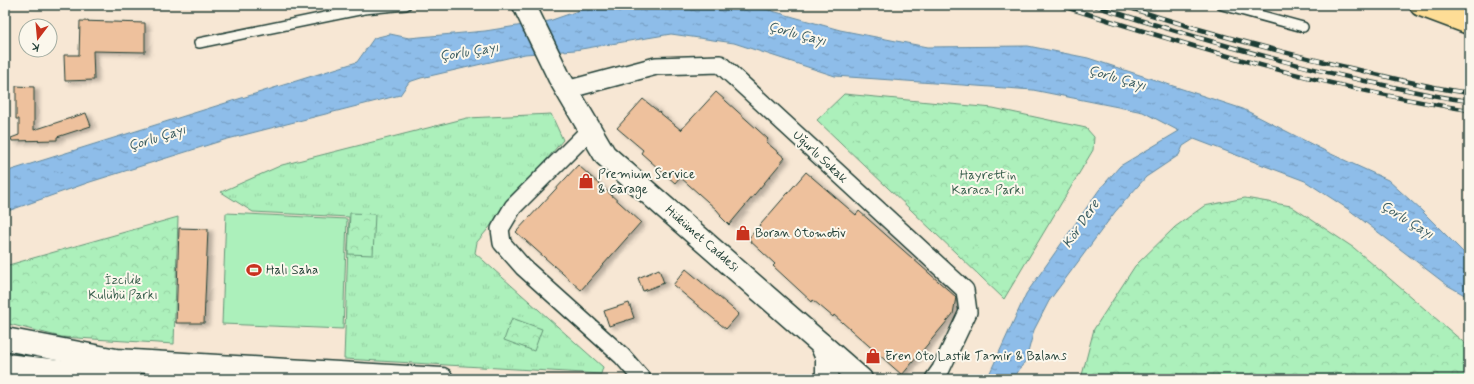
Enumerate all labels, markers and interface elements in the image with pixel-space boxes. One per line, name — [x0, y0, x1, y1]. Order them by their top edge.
north arrow — [18, 18, 58, 58]
water label: Çorlu Çayı — [766, 18, 828, 50]
water label: Çorlu Çayı — [438, 38, 500, 66]
text: K — [30, 39, 41, 54]
water label: Çorlu Çayı — [1086, 61, 1148, 95]
water label: Çorlu Çayı — [126, 121, 188, 155]
street label: Uğurlu Sokak — [789, 127, 852, 188]
place label: Premium Service & Garage — [598, 166, 695, 199]
park label: Hayrettin Karaca Parkı — [951, 167, 1025, 199]
shop icon: Premium Service & Garage — [577, 172, 595, 190]
water label: Kör Dere — [1058, 196, 1104, 252]
water label: Çorlu Çayı — [1377, 197, 1437, 243]
street label: Hükümet Caddesi — [661, 202, 743, 276]
shop icon: Boran Otomotiv — [734, 224, 752, 242]
place label: Boran Otomotiv — [755, 225, 846, 242]
sports icon: Halı Saha — [245, 261, 263, 279]
place label: Halı Saha — [266, 262, 318, 279]
park label: İzcilik Kulübü Parkı — [88, 272, 158, 304]
shop icon: Eren Oto Lastik Tamir & Balans — [864, 347, 882, 365]
place label: Eren Oto Lastik Tamir & Balans — [885, 348, 1067, 365]

